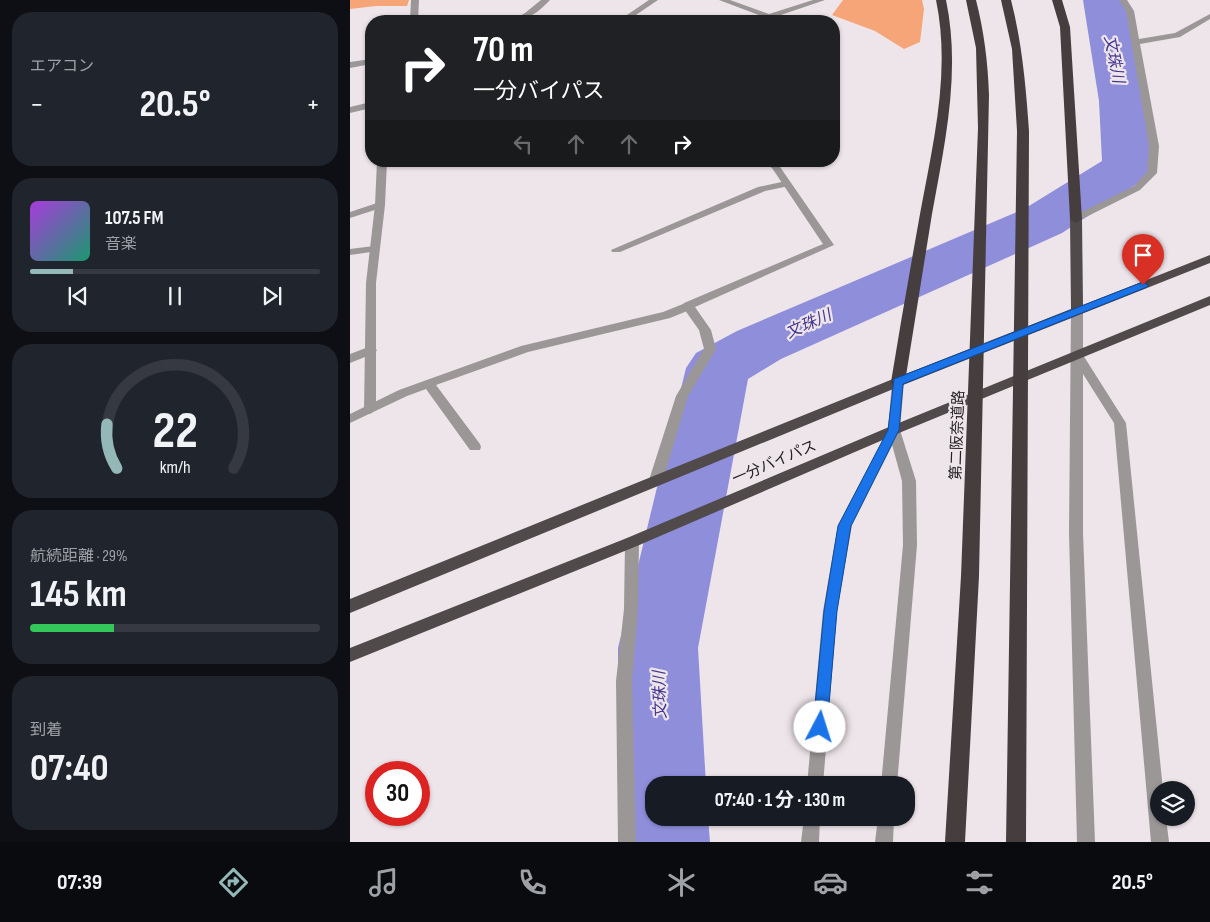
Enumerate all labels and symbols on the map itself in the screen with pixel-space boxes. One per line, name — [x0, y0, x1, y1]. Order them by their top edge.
water label: 文珠川 — [1100, 34, 1128, 87]
pin — [1122, 234, 1164, 285]
water label: 文珠川 — [783, 305, 836, 343]
street label: 第二阪奈道路 — [946, 390, 969, 480]
street label: 一分バイパス — [729, 436, 819, 489]
water label: 文珠川 — [650, 669, 671, 719]
position arrow — [793, 700, 845, 752]
speed limit sign: 30 — [365, 761, 430, 826]

